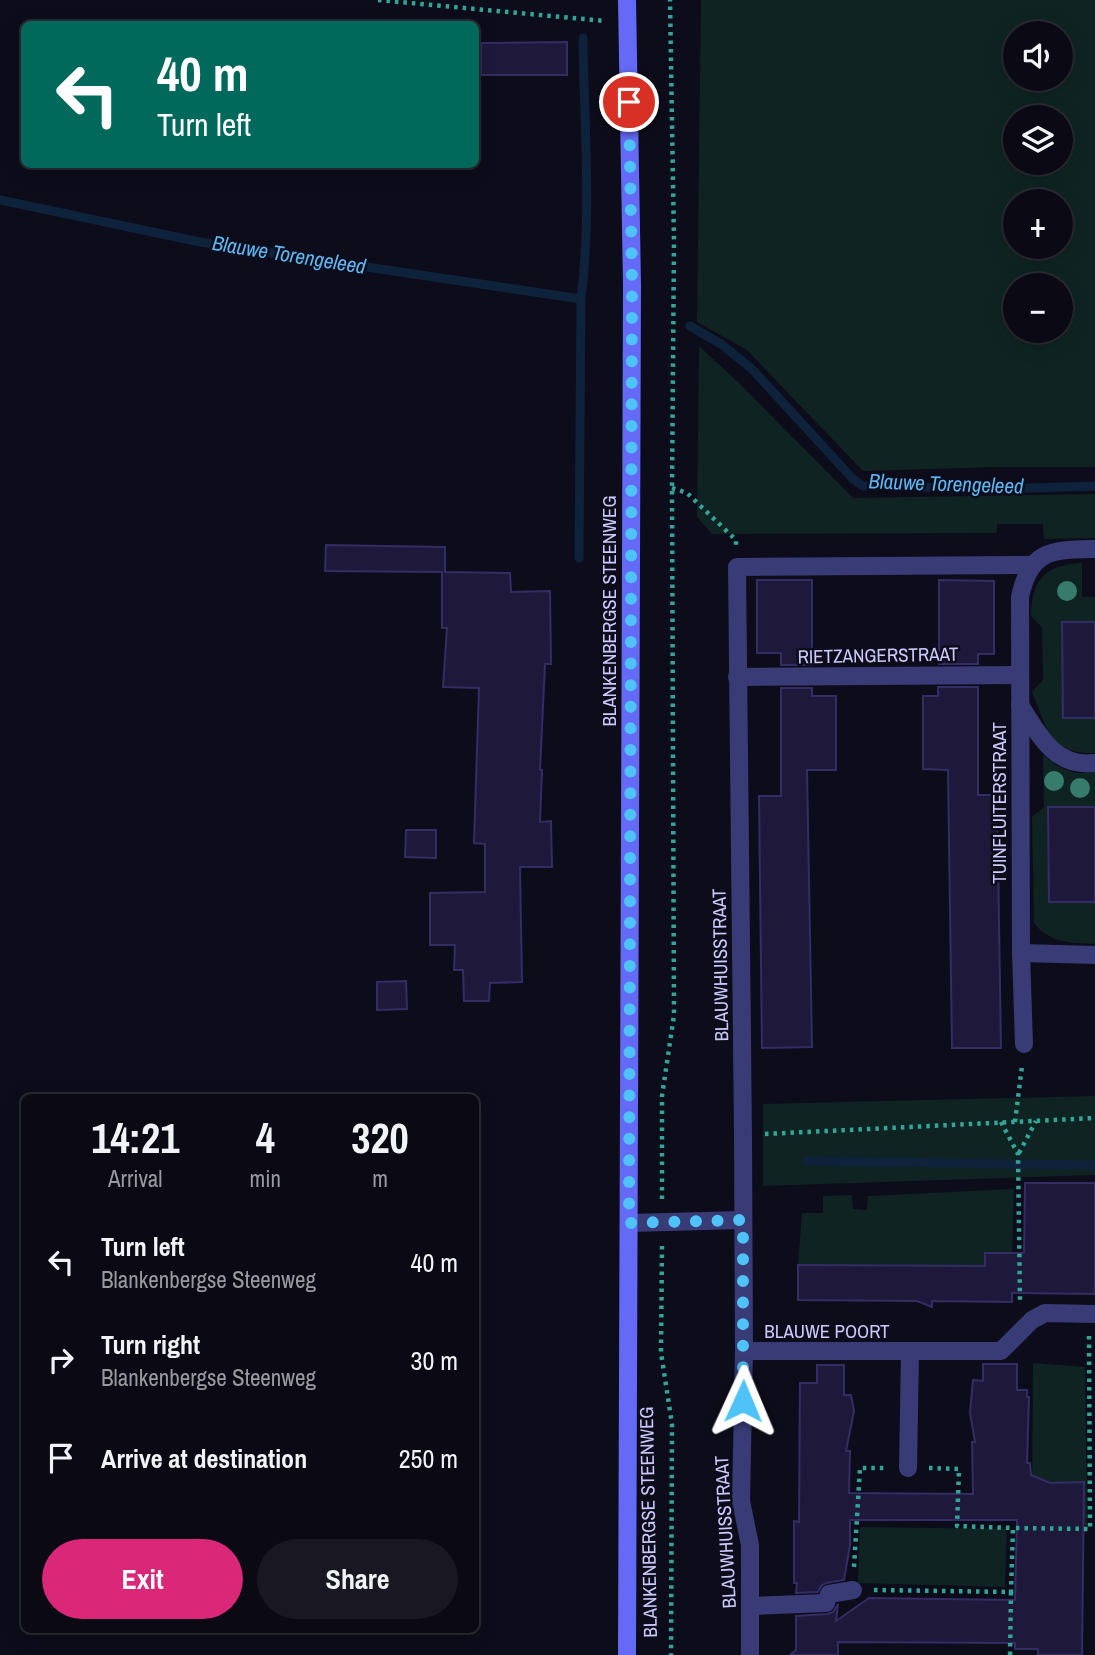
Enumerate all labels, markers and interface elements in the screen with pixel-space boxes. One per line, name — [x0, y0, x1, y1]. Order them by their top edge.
map controls — [1003, 21, 1073, 343]
button: sound — [1003, 21, 1073, 91]
text: 40 m — [157, 40, 249, 106]
icon: left — [42, 49, 133, 140]
pin — [599, 72, 659, 132]
icon: arrive — [610, 83, 648, 121]
text: Turn left — [157, 103, 251, 146]
button: layers — [1003, 105, 1073, 175]
button: + — [1003, 189, 1073, 259]
water label: Blauwe Torengeleed — [210, 228, 368, 281]
button: − — [1003, 273, 1073, 343]
water label: Blauwe Torengeleed — [868, 466, 1025, 501]
street label: BLANKENBERGSE STEENWEG — [596, 495, 622, 727]
street label: RIETZANGERSTRAAT — [797, 641, 959, 669]
street label: TUINFLUITERSTRAAT — [986, 722, 1012, 884]
street label: BLAUWHUISSTRAAT — [706, 888, 734, 1042]
text: 14:21 — [91, 1110, 179, 1166]
text: 4 — [256, 1110, 275, 1166]
text: 320 — [351, 1110, 409, 1166]
text: Arrival — [108, 1163, 163, 1194]
text: min — [250, 1163, 281, 1194]
text: m — [372, 1163, 388, 1194]
text: Turn left — [101, 1229, 185, 1264]
icon: left — [42, 1243, 80, 1281]
text: 40 m — [411, 1245, 458, 1280]
text: Blankenbergse Steenweg — [101, 1264, 316, 1295]
street label: BLAUWE POORT — [764, 1318, 890, 1344]
text: Turn right — [101, 1327, 200, 1362]
icon: right — [42, 1341, 80, 1379]
text: 30 m — [411, 1343, 458, 1378]
text: Blankenbergse Steenweg — [101, 1362, 316, 1393]
position arrow — [706, 1364, 780, 1438]
street label: BLANKENBERGSE STEENWEG — [633, 1406, 663, 1638]
icon: arrive — [42, 1439, 80, 1477]
text: Arrive at destination — [101, 1441, 307, 1476]
text: 250 m — [399, 1441, 458, 1476]
street label: BLAUWHUISSTRAAT — [708, 1454, 742, 1609]
button: Exit — [42, 1539, 243, 1619]
button: Share — [257, 1539, 458, 1619]

